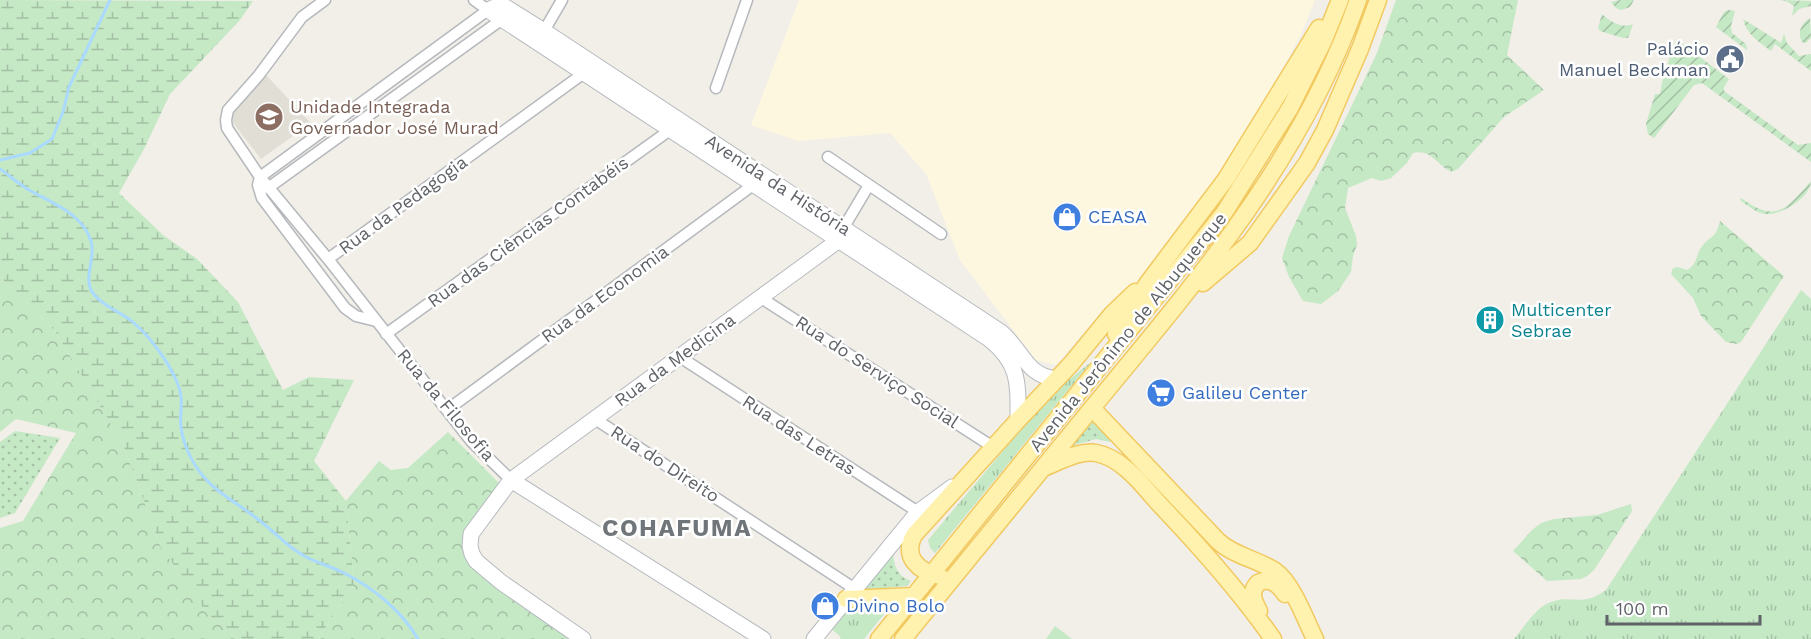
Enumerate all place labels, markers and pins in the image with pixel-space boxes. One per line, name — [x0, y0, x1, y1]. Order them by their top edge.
place label: Palácio Manuel Beckman — [1559, 38, 1709, 80]
public building icon: Palácio Manuel Beckman — [1714, 43, 1746, 75]
place label: Unidade Integrada Governador José Murad — [290, 96, 499, 138]
school or university icon: Unidade Integrada Governador José Murad — [253, 101, 285, 133]
shop icon: CEASA — [1051, 201, 1083, 233]
place label: CEASA — [1088, 206, 1147, 227]
place label: Multicenter Sebrae — [1511, 299, 1612, 341]
building icon: Multicenter Sebrae — [1474, 304, 1506, 336]
supermarket icon: Galileu Center — [1145, 377, 1177, 409]
place label: Galileu Center — [1182, 382, 1308, 403]
shop icon: Divino Bolo — [809, 590, 841, 622]
place label: Divino Bolo — [846, 595, 945, 616]

